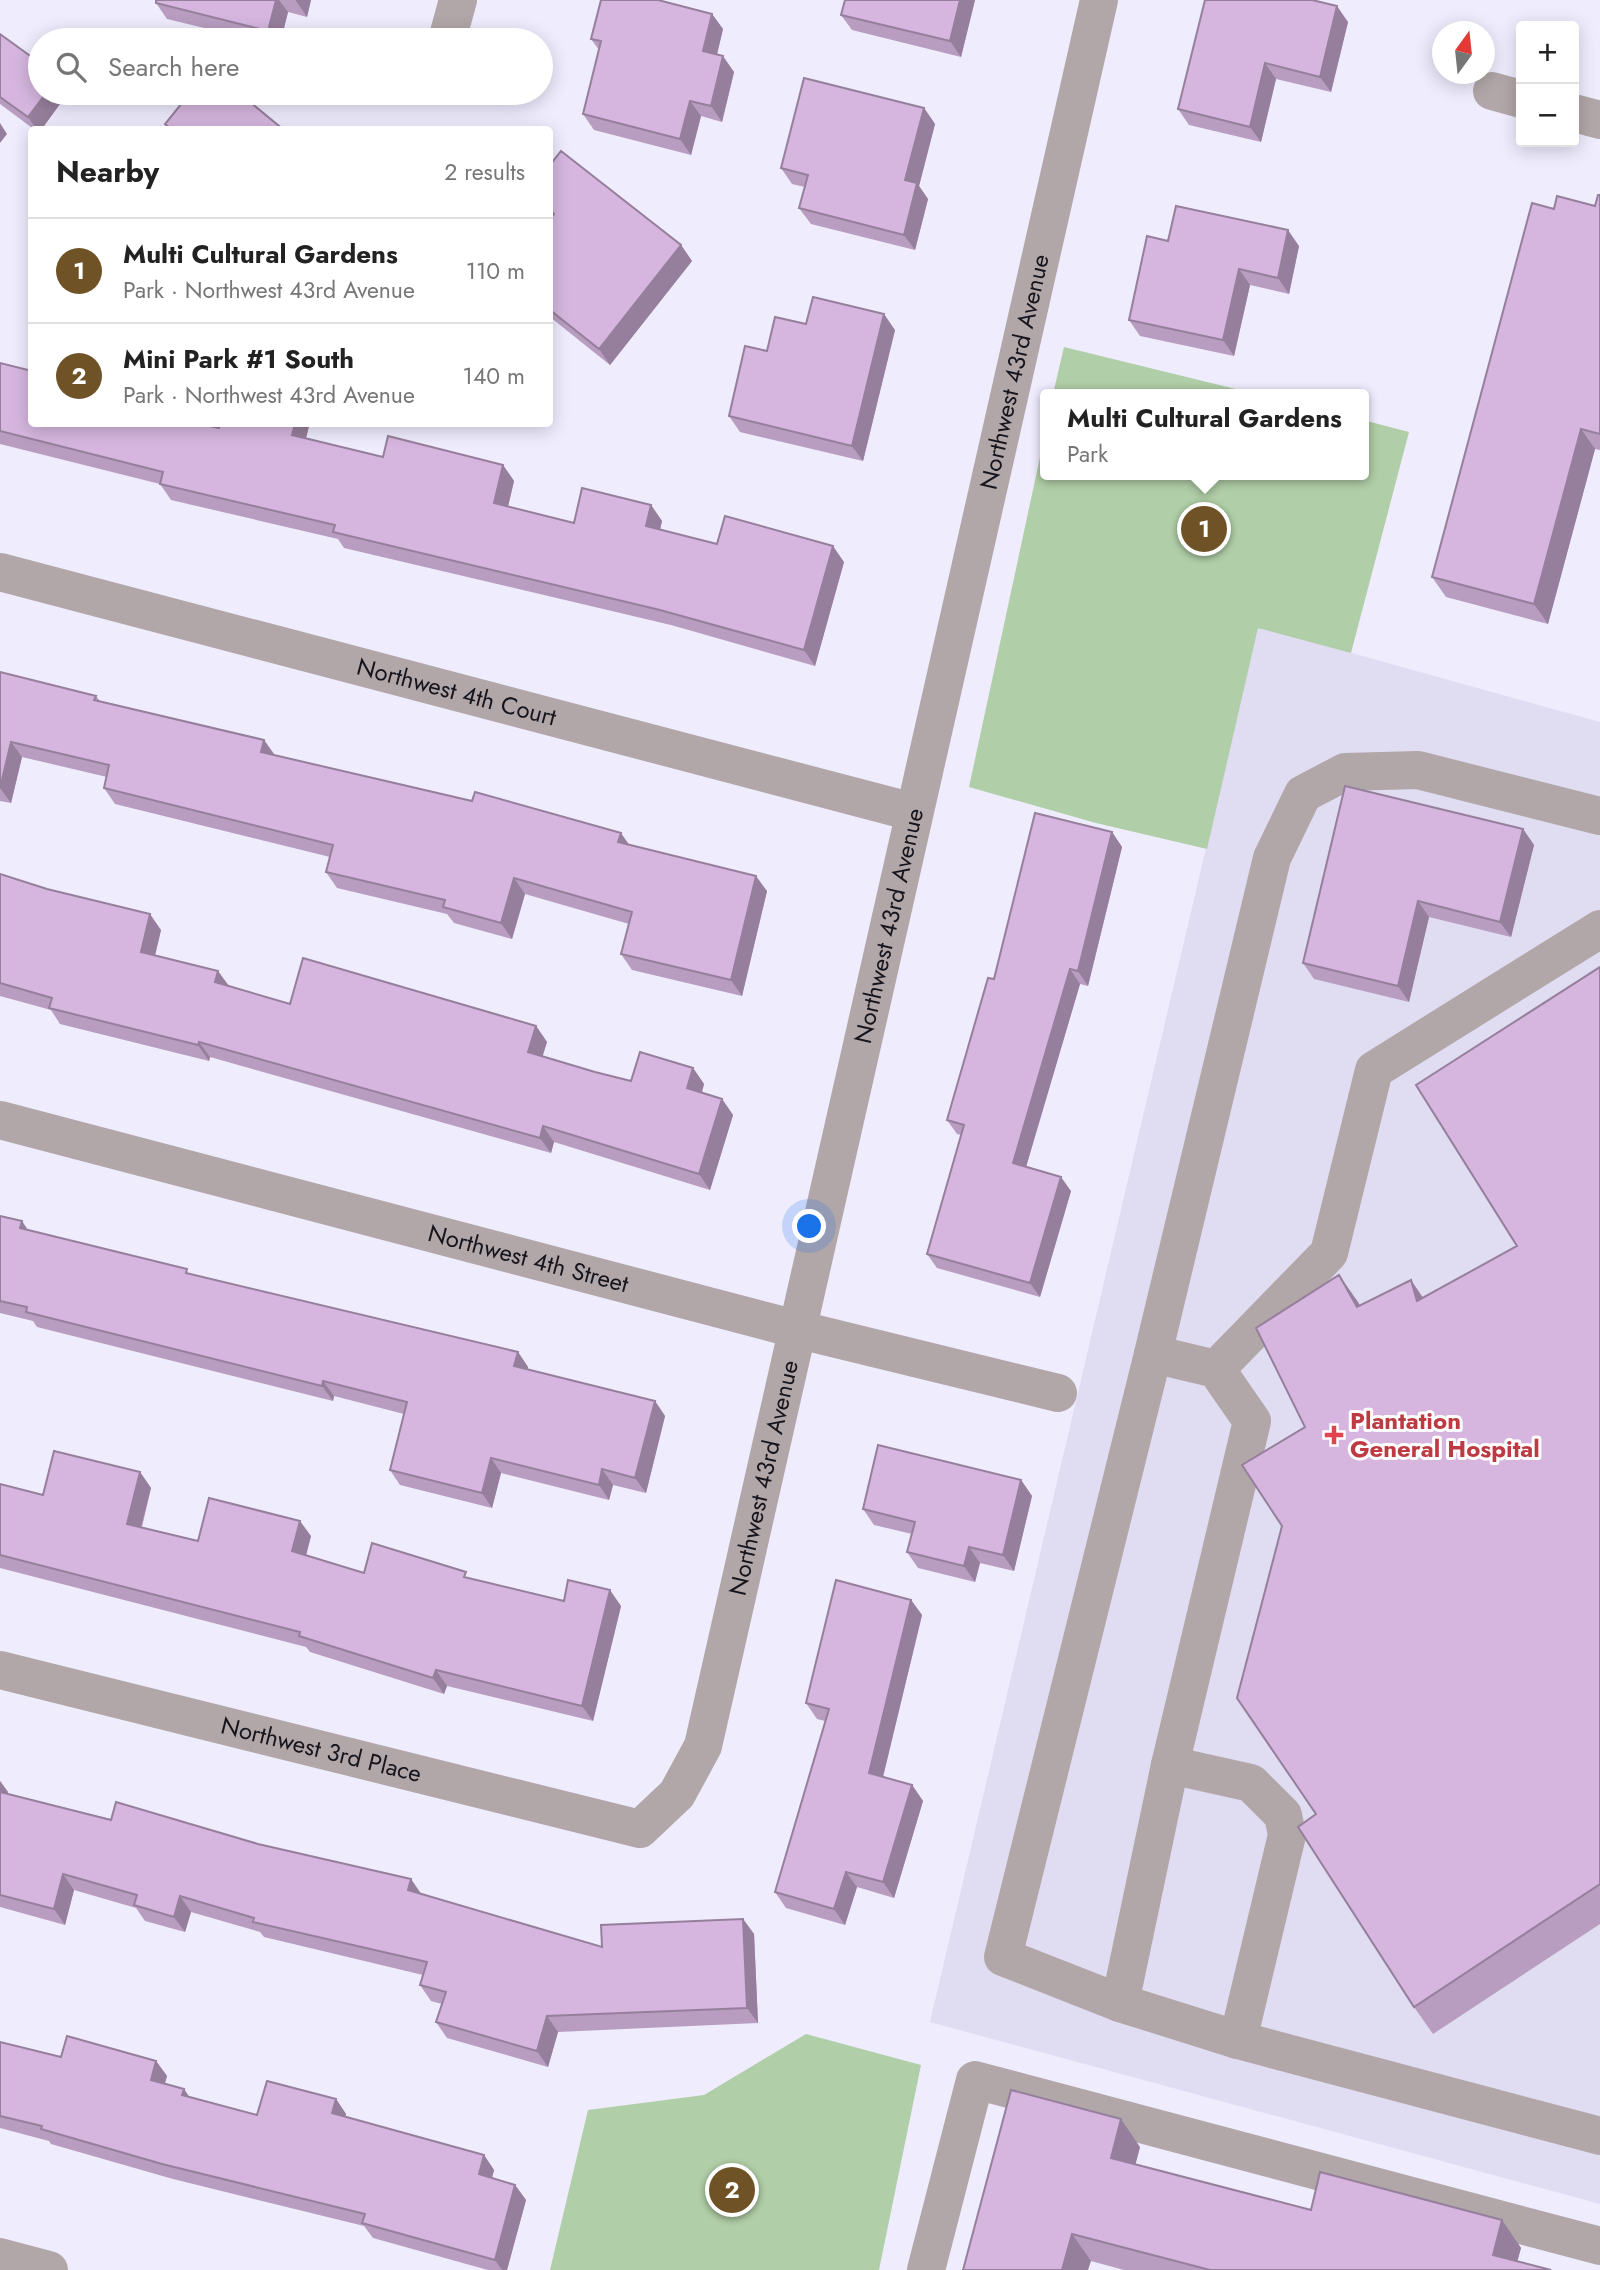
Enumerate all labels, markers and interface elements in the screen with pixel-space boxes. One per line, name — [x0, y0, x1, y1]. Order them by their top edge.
north arrow — [1432, 21, 1495, 84]
map controls — [1516, 21, 1579, 147]
button: + — [1516, 21, 1579, 84]
search box — [28, 28, 553, 105]
icon: search — [52, 48, 90, 86]
text: Search here — [108, 48, 240, 86]
button: − — [1516, 84, 1579, 147]
text: Nearby — [56, 150, 159, 193]
text: 2 results — [444, 155, 525, 189]
text: Multi Cultural Gardens — [123, 235, 398, 273]
street label: Northwest 43rd Avenue — [971, 251, 1058, 493]
text: 1 — [73, 254, 85, 288]
text: 110 m — [466, 254, 525, 288]
text: Park · Northwest 43rd Avenue — [123, 273, 415, 307]
text: Mini Park #1 South — [123, 340, 354, 378]
text: 2 — [71, 359, 87, 393]
text: 140 m — [463, 359, 525, 393]
text: Park · Northwest 43rd Avenue — [123, 378, 415, 412]
popup — [1040, 389, 1369, 480]
text: Multi Cultural Gardens — [1067, 399, 1342, 437]
text: Park — [1067, 437, 1108, 471]
pin: 1 — [1181, 503, 1227, 555]
street label: Northwest 4th Court — [353, 649, 560, 735]
street label: Northwest 43rd Avenue — [845, 805, 932, 1047]
your location — [792, 1209, 826, 1243]
street label: Northwest 4th Street — [424, 1215, 633, 1301]
street label: Northwest 43rd Avenue — [720, 1357, 807, 1599]
place label: Plantation General Hospital — [1350, 1403, 1540, 1466]
marker: Plantation General Hospital — [1324, 1425, 1344, 1445]
street label: Northwest 3rd Place — [217, 1708, 425, 1791]
pin: 2 — [709, 2164, 755, 2216]

